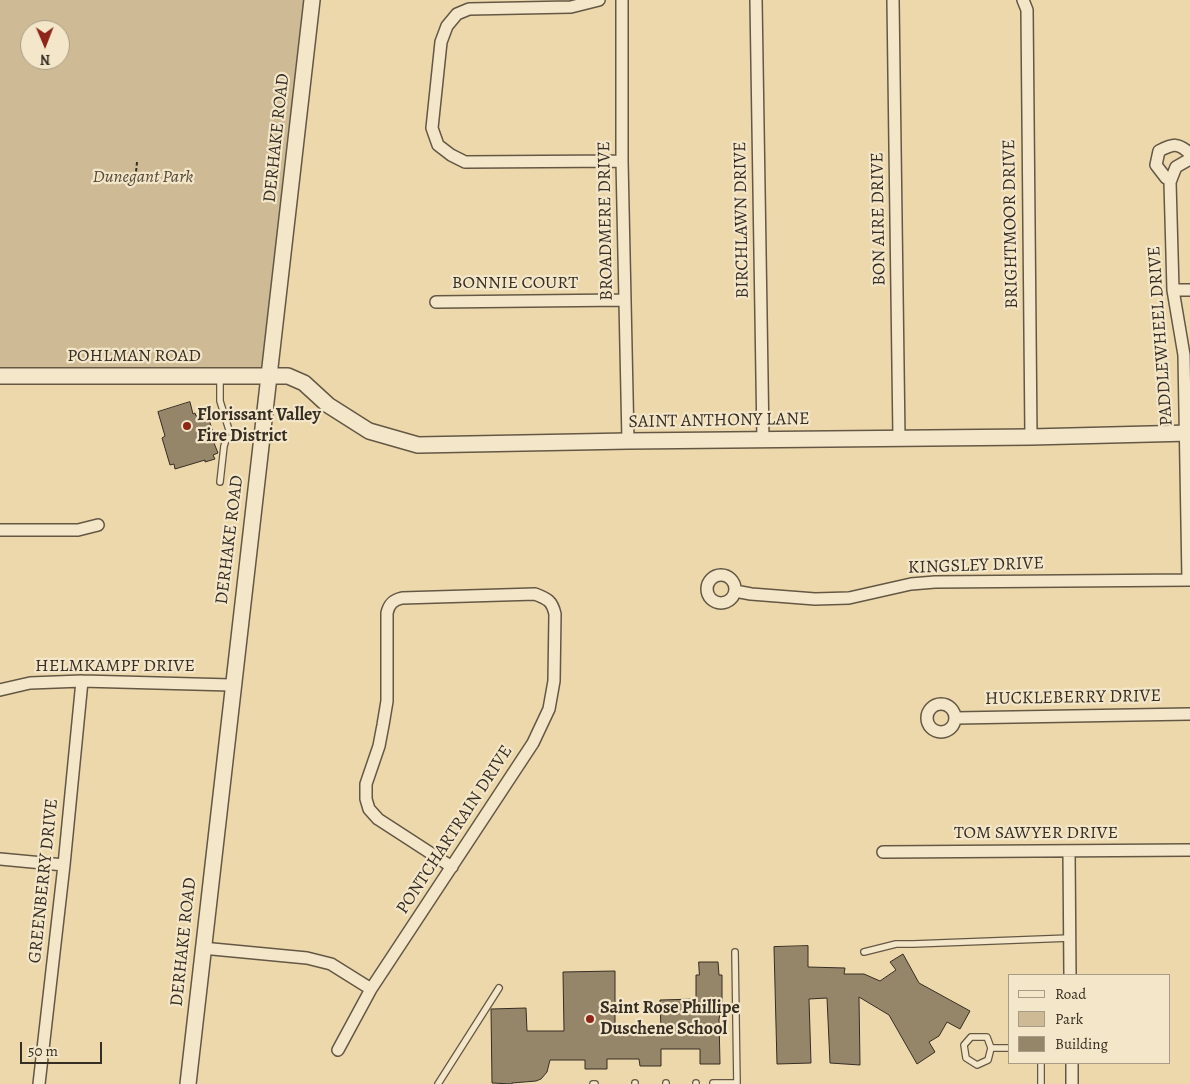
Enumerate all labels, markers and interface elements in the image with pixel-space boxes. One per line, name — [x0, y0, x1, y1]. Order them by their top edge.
north arrow — [20, 20, 70, 70]
text: N — [40, 50, 51, 69]
street label: DERHAKE ROAD — [259, 72, 295, 204]
street label: BRIGHTMOOR DRIVE — [999, 139, 1023, 309]
street label: BROADMERE DRIVE — [594, 141, 618, 301]
street label: BIRCHLAWN DRIVE — [730, 141, 754, 299]
street label: BON AIRE DRIVE — [867, 152, 891, 286]
park label: Dunegant Park — [93, 167, 193, 189]
street label: PADDLEWHEEL DRIVE — [1144, 245, 1178, 427]
street label: BONNIE COURT — [452, 273, 578, 295]
street label: POHLMAN ROAD — [67, 346, 201, 368]
place label: Florissant Valley Fire District — [197, 405, 321, 448]
street label: SAINT ANTHONY LANE — [628, 409, 810, 433]
marker: Florissant Valley Fire District — [181, 420, 193, 432]
street label: DERHAKE ROAD — [211, 474, 249, 606]
street label: KINGSLEY DRIVE — [908, 553, 1044, 579]
street label: HELMKAMPF DRIVE — [35, 656, 195, 678]
street label: HUCKLEBERRY DRIVE — [985, 686, 1161, 710]
street label: PONTCHARTRAIN DRIVE — [392, 742, 518, 918]
street label: GREENBERRY DRIVE — [25, 798, 63, 964]
street label: TOM SAWYER DRIVE — [954, 823, 1118, 845]
street label: DERHAKE ROAD — [166, 876, 202, 1008]
legend — [1008, 974, 1170, 1064]
text: Road — [1055, 984, 1086, 1004]
place label: Saint Rose Phillipe Duschene School — [600, 998, 740, 1040]
text: Park — [1055, 1009, 1083, 1029]
marker: Saint Rose Phillipe Duschene School — [584, 1013, 596, 1025]
scale bar — [22, 1032, 105, 1064]
text: Building — [1055, 1034, 1108, 1054]
text: 50 m — [28, 1041, 58, 1061]

